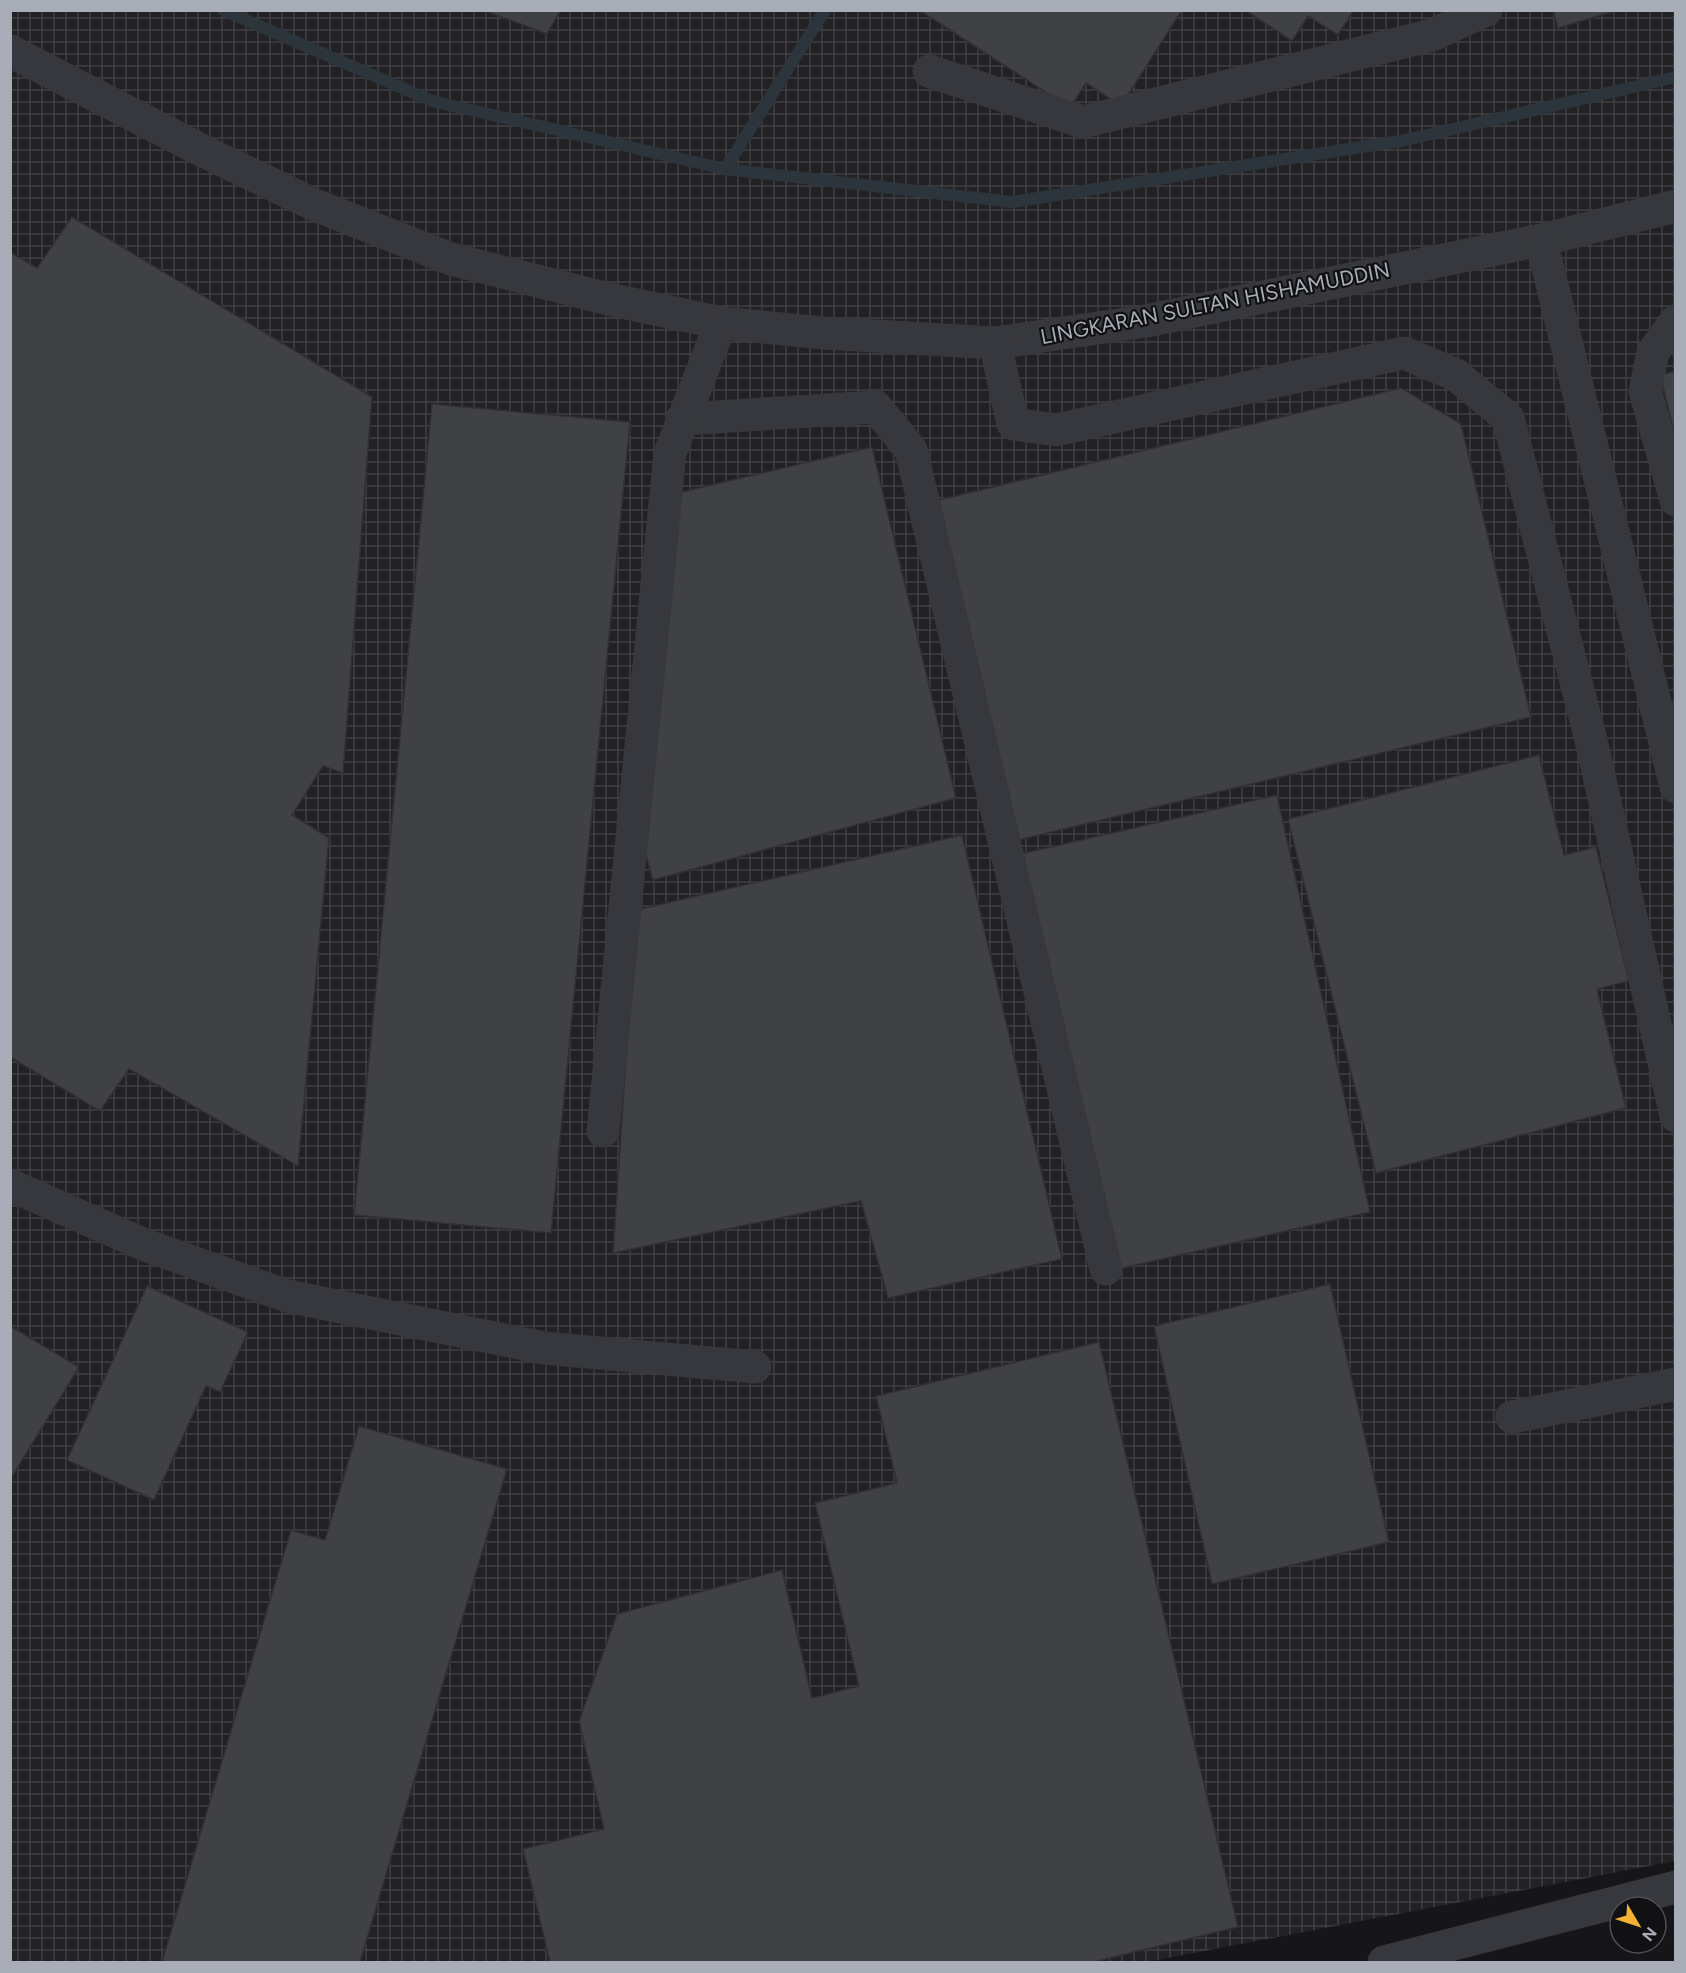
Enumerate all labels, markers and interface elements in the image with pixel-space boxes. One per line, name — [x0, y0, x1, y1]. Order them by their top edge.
street label: LINGKARAN SULTAN HISHAMUDDIN — [1038, 257, 1392, 349]
north arrow — [1608, 1895, 1668, 1955]
text: N — [1638, 1923, 1661, 1945]

